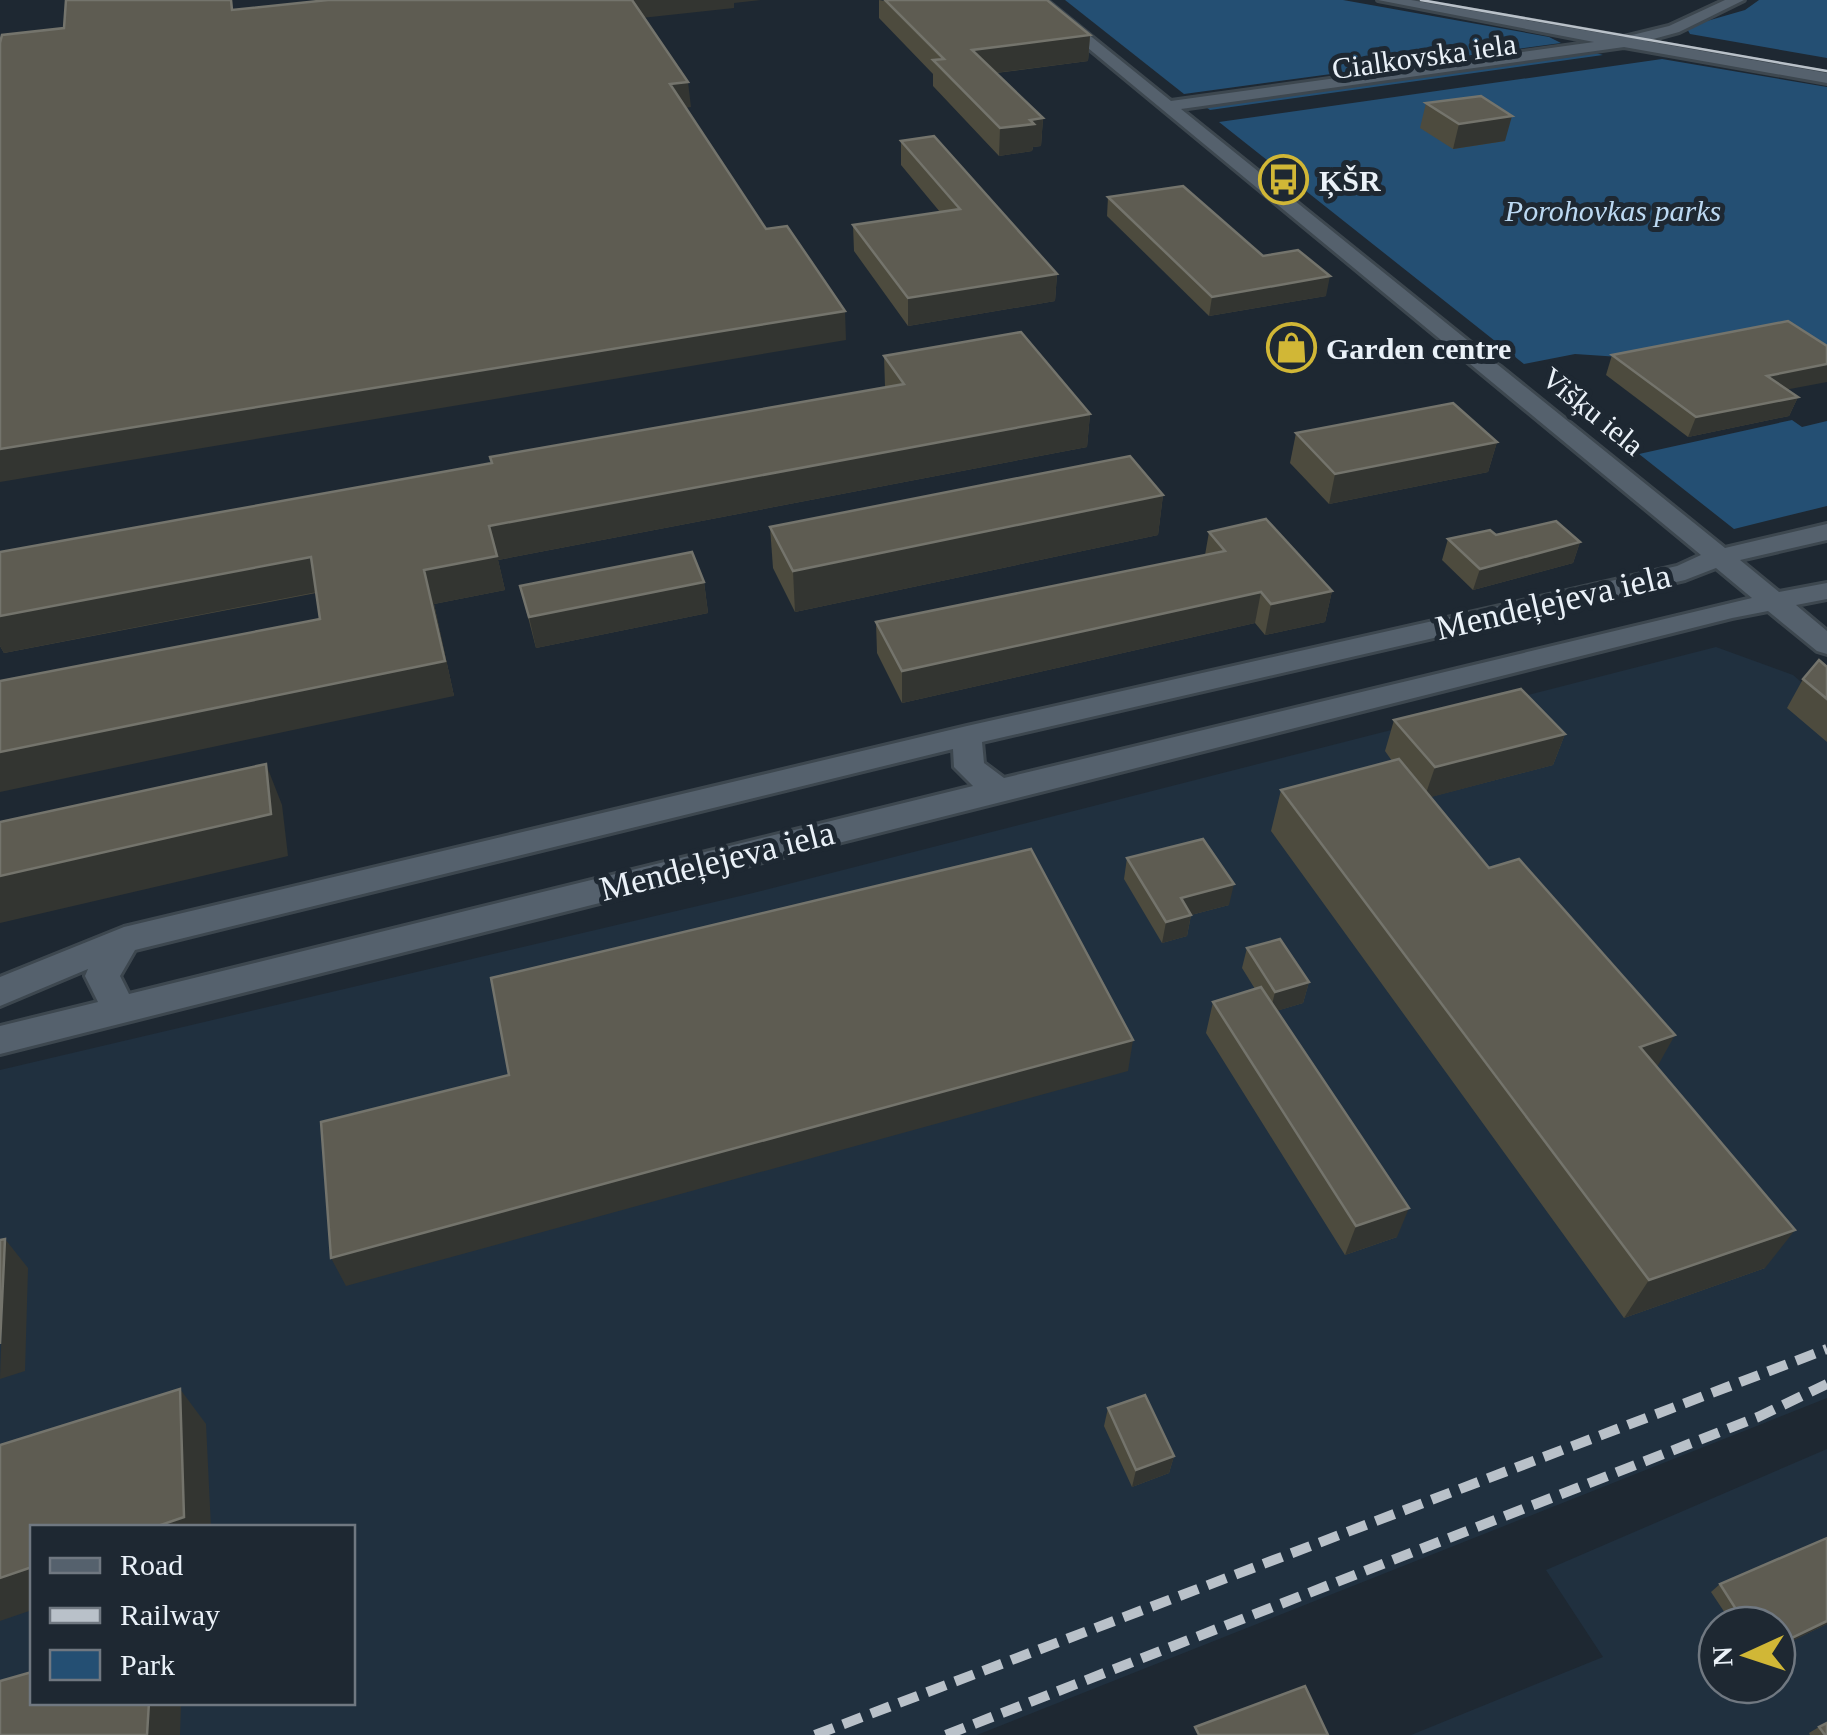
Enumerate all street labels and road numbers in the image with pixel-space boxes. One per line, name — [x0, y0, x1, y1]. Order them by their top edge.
street label: Cialkovska iela — [1330, 27, 1518, 85]
street label: Višķu iela — [1535, 360, 1650, 463]
street label: Mendeļejeva iela — [1432, 556, 1675, 648]
street label: Mendeļejeva iela — [596, 813, 839, 909]

